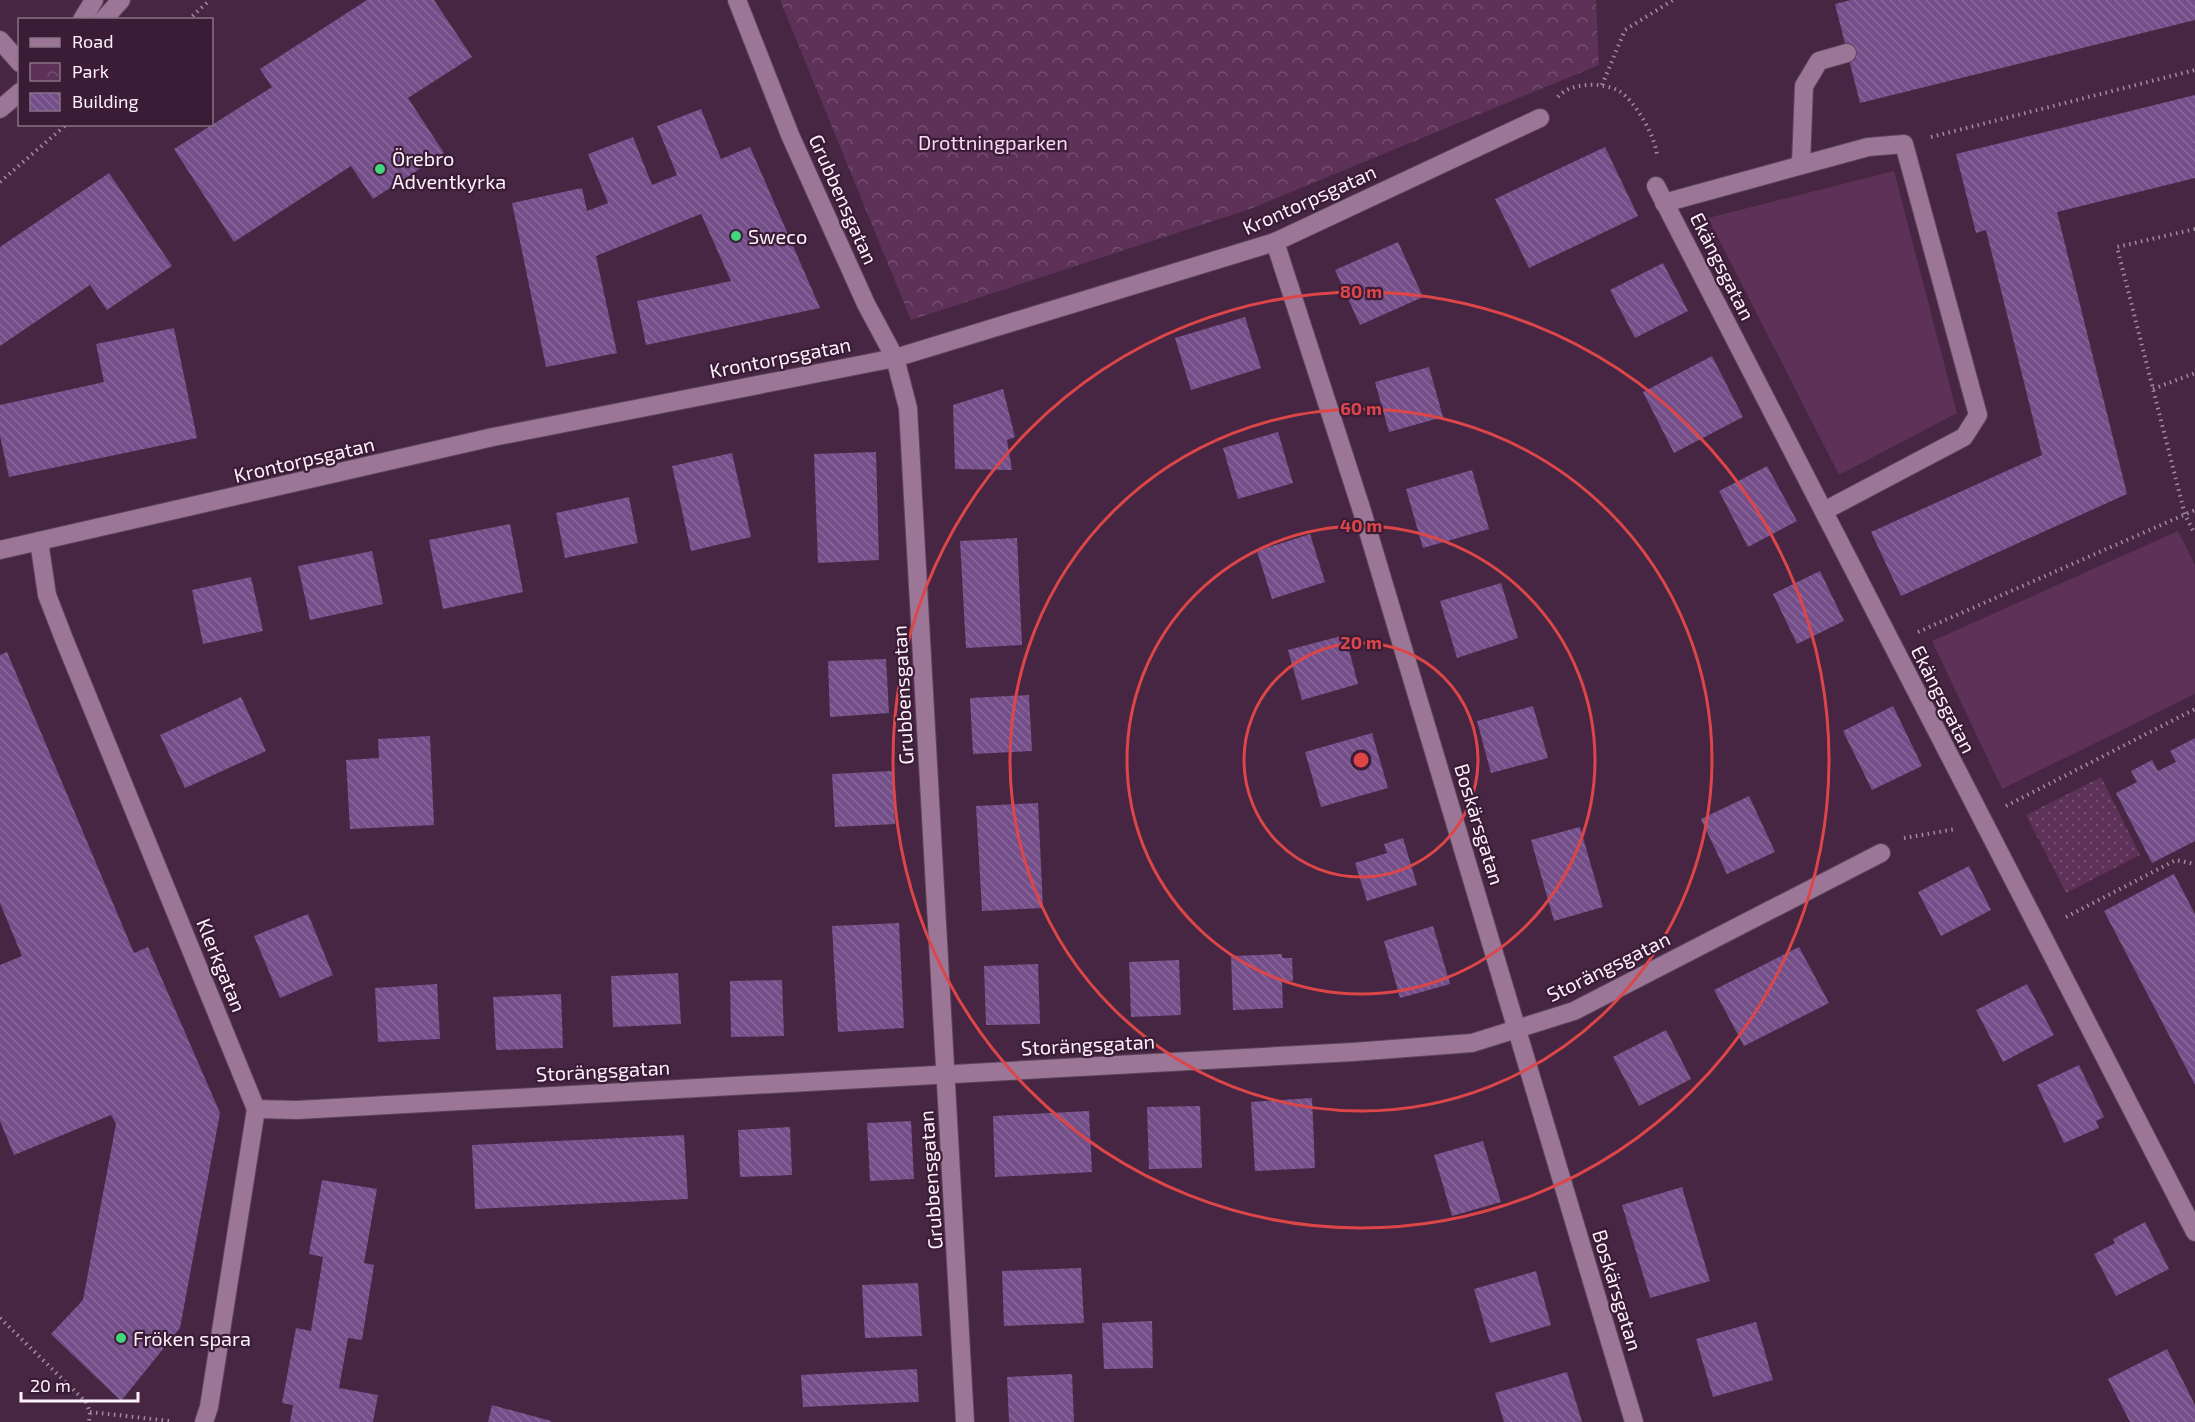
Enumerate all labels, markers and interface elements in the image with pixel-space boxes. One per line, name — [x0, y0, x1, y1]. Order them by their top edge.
legend — [18, 18, 213, 126]
text: Road — [72, 30, 113, 52]
text: Park — [72, 60, 109, 82]
text: Building — [72, 90, 139, 112]
street label: Grubbensgatan — [805, 130, 883, 268]
park label: Drottningparken — [918, 130, 1068, 154]
place label: Örebro Adventkyrka — [392, 146, 506, 193]
street label: Krontorpsgatan — [1239, 159, 1379, 239]
marker: Örebro Adventkyrka — [373, 162, 387, 176]
street label: Ekängsgatan — [1686, 208, 1760, 324]
place label: Sweco — [748, 224, 807, 248]
marker: Sweco — [729, 229, 743, 243]
text: 80 m — [1340, 280, 1382, 302]
street label: Krontorpsgatan — [707, 332, 853, 382]
text: 60 m — [1340, 397, 1382, 419]
street label: Krontorpsgatan — [231, 431, 377, 487]
text: 40 m — [1340, 514, 1382, 536]
street label: Grubbensgatan — [886, 625, 918, 765]
text: 20 m — [1340, 631, 1382, 653]
street label: Ekängsgatan — [1907, 641, 1981, 757]
centre of rings — [1351, 750, 1371, 770]
street label: Boskärsgatan — [1450, 760, 1510, 888]
street label: Klerkgatan — [192, 915, 252, 1015]
street label: Storängsgatan — [1542, 926, 1674, 1006]
street label: Storängsgatan — [1020, 1029, 1156, 1059]
street label: Storängsgatan — [535, 1055, 671, 1085]
street label: Grubbensgatan — [913, 1110, 947, 1250]
street label: Boskärsgatan — [1588, 1226, 1648, 1354]
place label: Fröken spara — [133, 1326, 251, 1350]
marker: Fröken spara — [114, 1331, 128, 1345]
scale bar — [21, 1365, 138, 1403]
text: 20 m — [30, 1374, 71, 1396]

